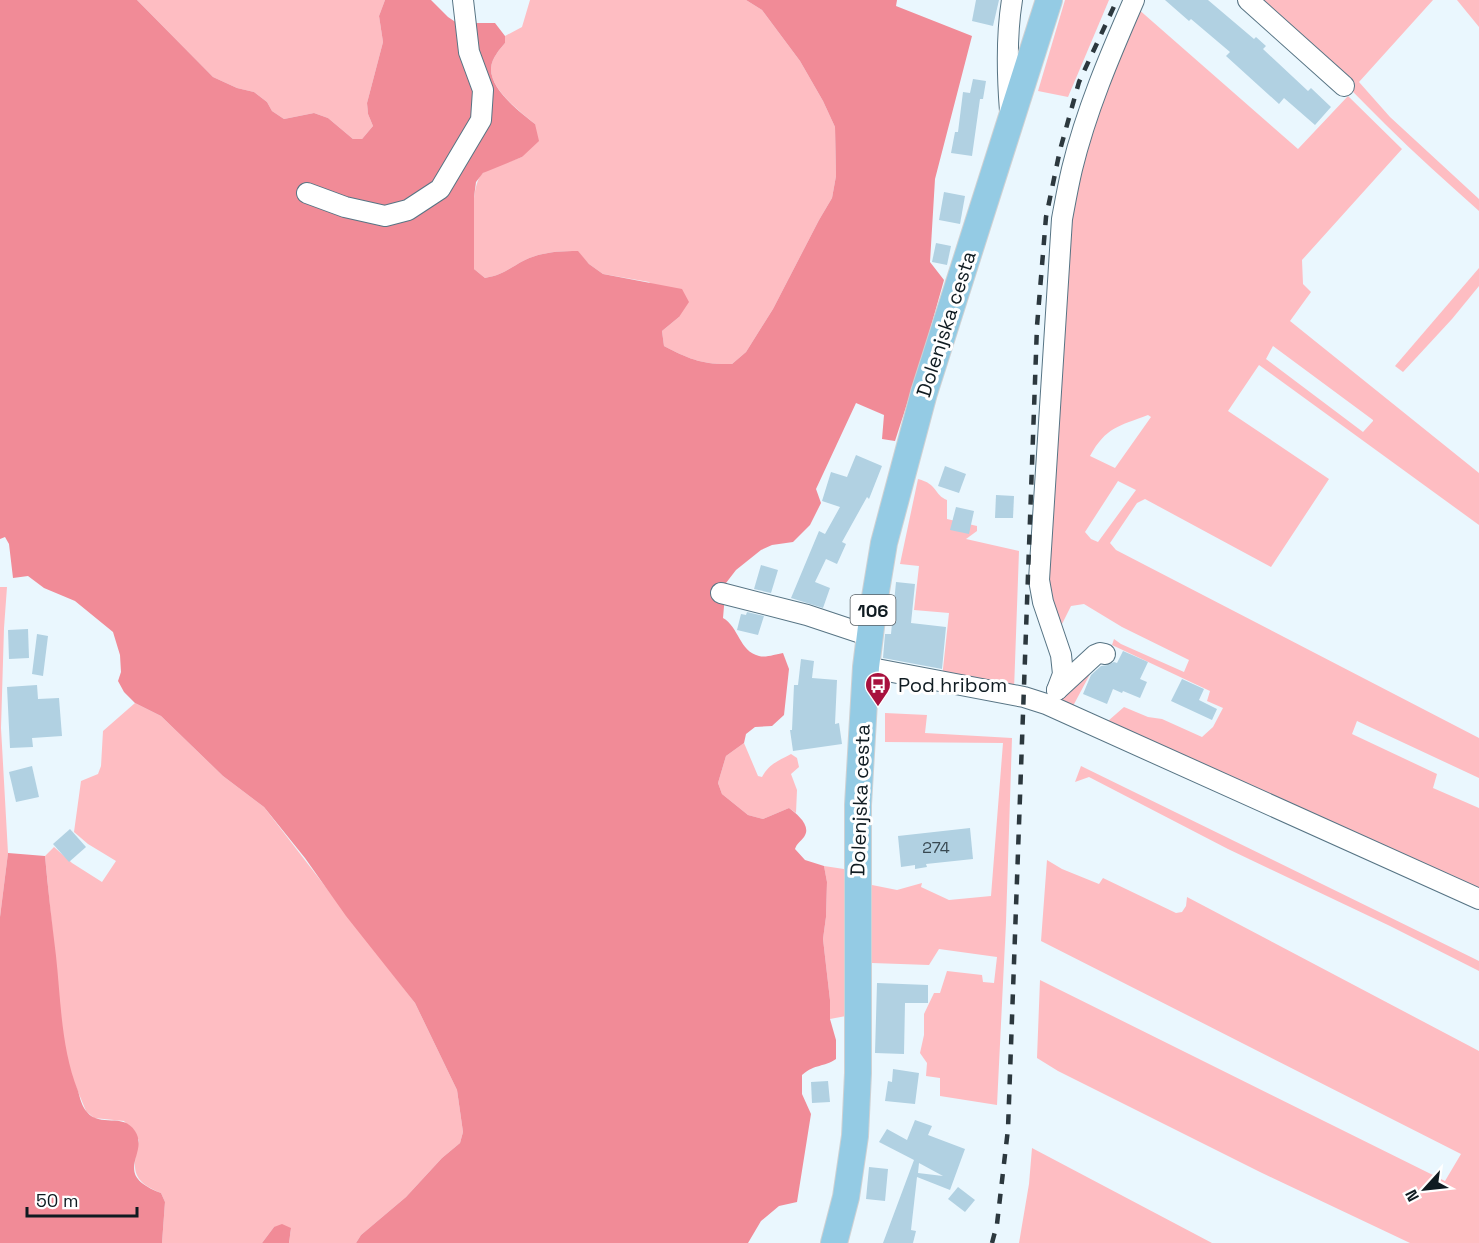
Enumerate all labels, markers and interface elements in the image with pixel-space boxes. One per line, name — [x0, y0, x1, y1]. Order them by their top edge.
street label: Dolenjska cesta — [910, 248, 982, 400]
road number: 106 — [850, 595, 896, 625]
bus stop icon: Pod hribom — [863, 670, 893, 708]
place label: Pod hribom — [898, 672, 1007, 698]
street label: Dolenjska cesta — [844, 724, 876, 876]
house number: 274 — [922, 837, 950, 858]
north arrow — [1395, 1159, 1455, 1219]
scale bar — [27, 1180, 136, 1218]
text: N — [1400, 1186, 1424, 1205]
text: 50 m — [36, 1189, 78, 1212]

